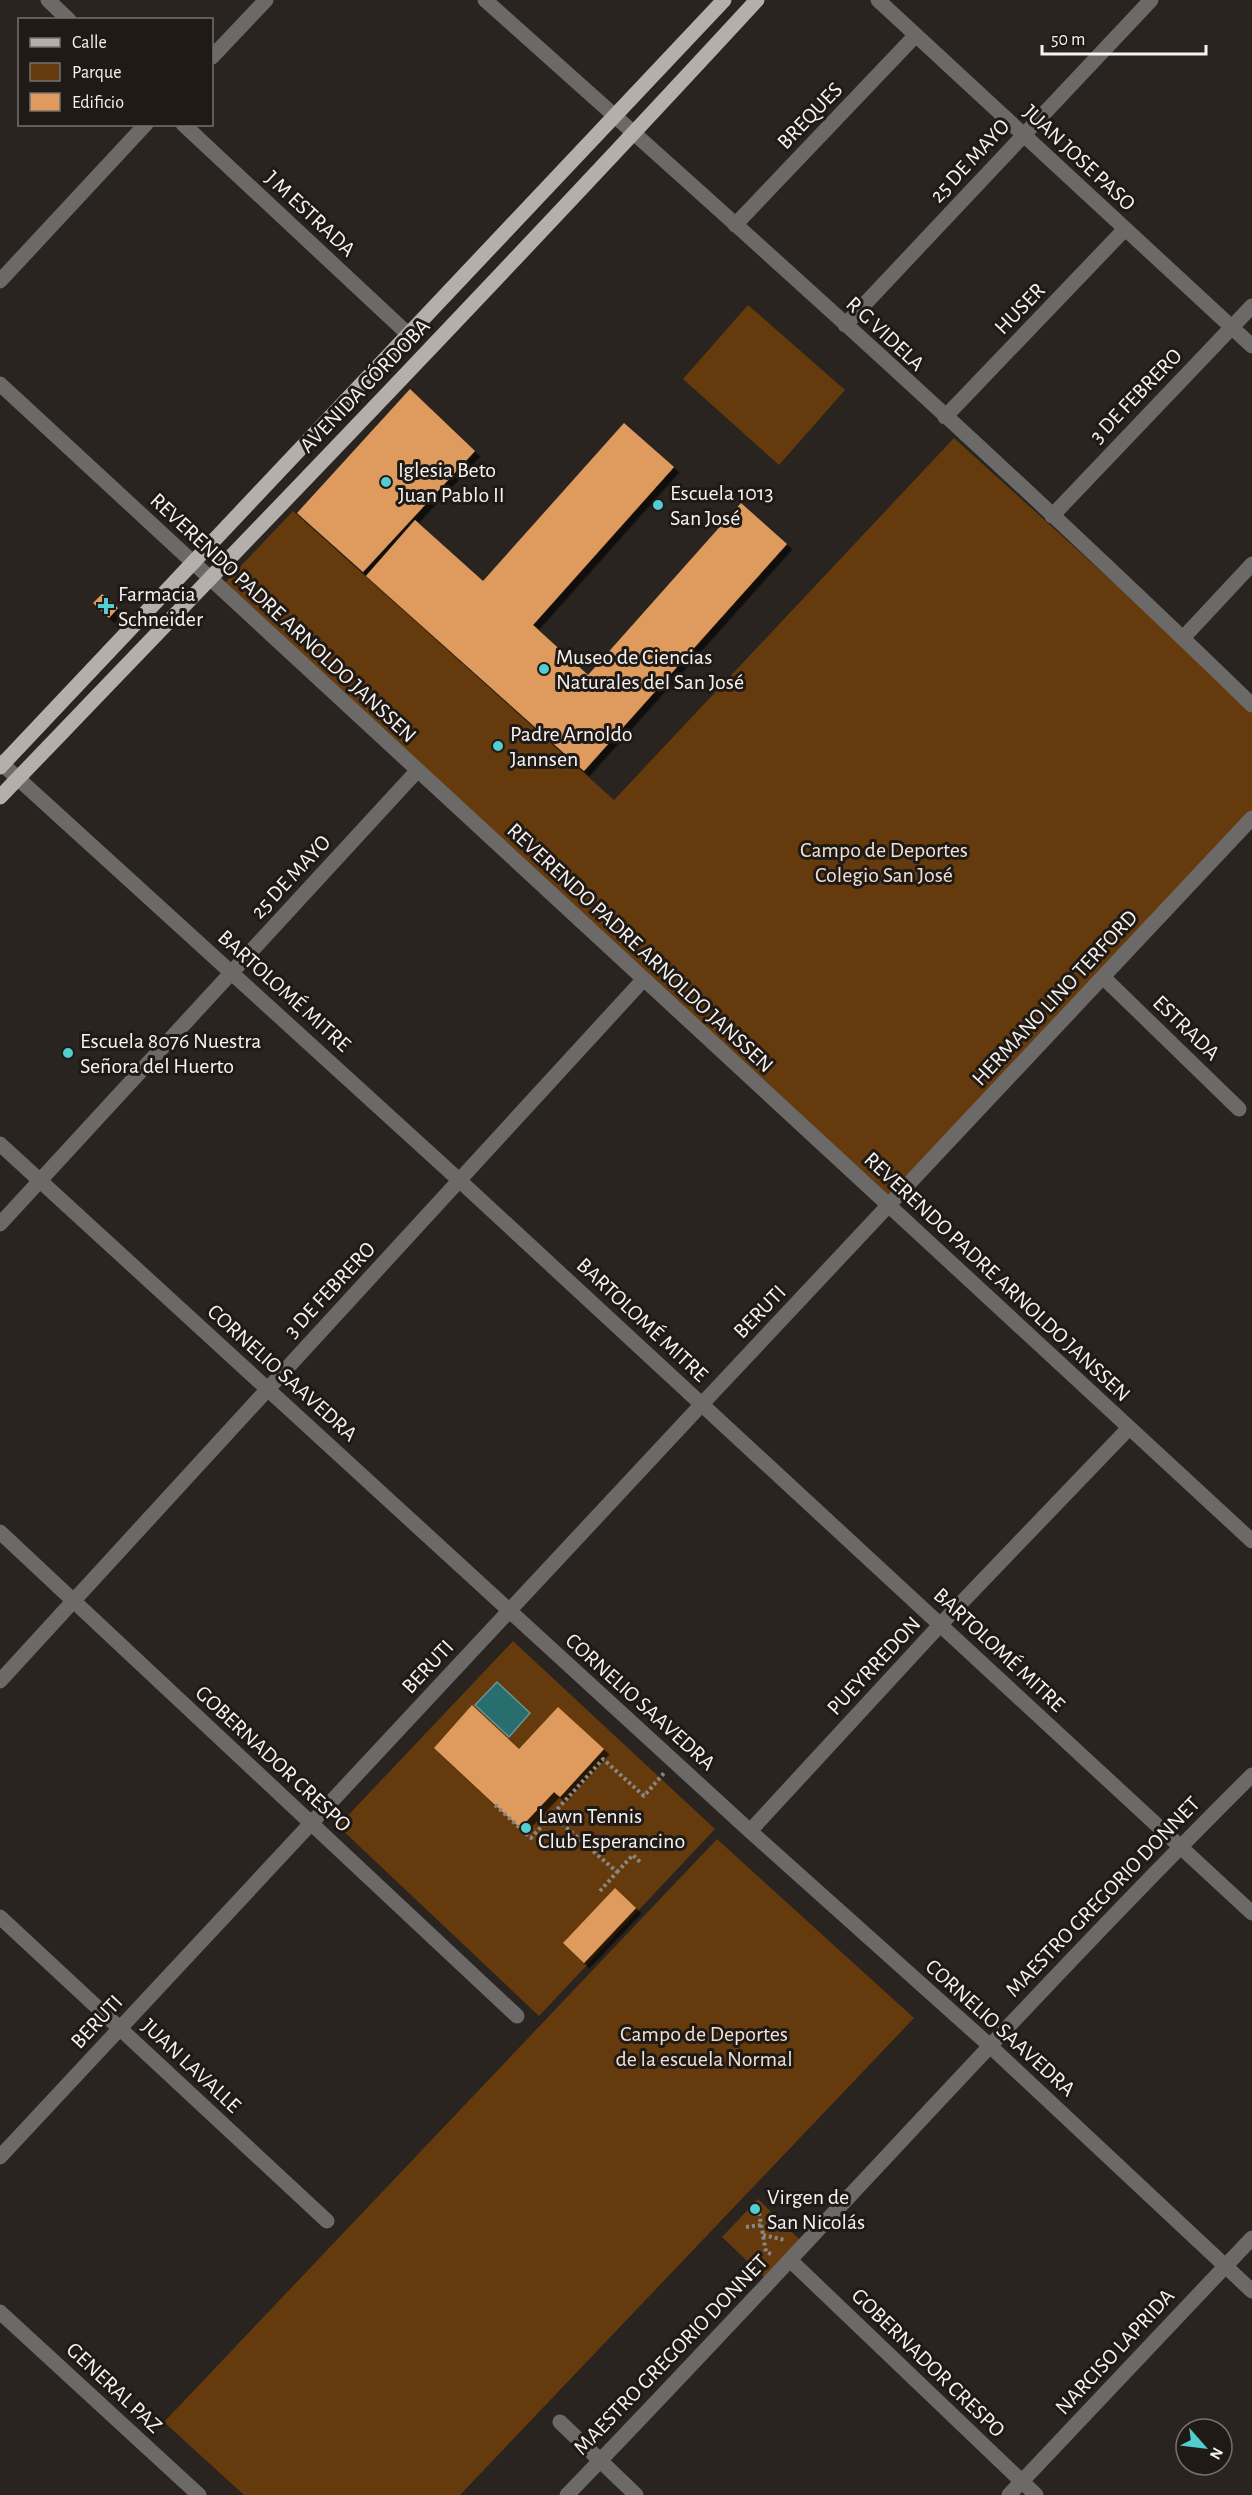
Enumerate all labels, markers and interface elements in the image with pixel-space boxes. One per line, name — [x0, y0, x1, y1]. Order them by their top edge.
legend — [18, 18, 213, 126]
scale bar — [1042, 18, 1206, 56]
text: 50 m — [1051, 31, 1085, 49]
text: Calle — [72, 34, 107, 52]
text: Parque — [72, 64, 121, 82]
street label: BREQUES — [773, 78, 846, 153]
text: Edificio — [72, 94, 124, 112]
street label: JUAN JOSE PASO — [1019, 101, 1140, 215]
street label: 25 DE MAYO — [926, 115, 1014, 207]
street label: J M ESTRADA — [261, 167, 360, 261]
street label: HUSER — [990, 279, 1049, 339]
street label: R G VIDELA — [842, 292, 929, 375]
street label: AVENIDA CÓRDOBA — [295, 314, 434, 457]
street label: 3 DE FEBRERO — [1085, 344, 1186, 447]
place label: Iglesia Beto Juan Pablo II — [398, 459, 505, 506]
marker: Iglesia Beto Juan Pablo II — [379, 475, 393, 489]
place label: Escuela 1013 San José — [670, 482, 774, 529]
street label: REVERENDO PADRE ARNOLDO JANSSEN — [146, 489, 421, 747]
marker: Escuela 1013 San José — [651, 498, 665, 512]
place label: Farmacia Schneider — [118, 583, 203, 630]
marker: Farmacia Schneider — [99, 599, 113, 613]
place label: Museo de Ciencias Naturales del San José — [556, 646, 744, 693]
marker: Museo de Ciencias Naturales del San José — [537, 662, 551, 676]
place label: Padre Arnoldo Jannsen — [510, 723, 633, 770]
marker: Padre Arnoldo Jannsen — [491, 739, 505, 753]
street label: REVERENDO PADRE ARNOLDO JANSSEN — [503, 819, 778, 1077]
street label: 25 DE MAYO — [247, 831, 335, 923]
park label: Campo de Deportes Colegio San José — [800, 839, 968, 886]
street label: HERMANO LINO TERFORD — [968, 906, 1142, 1090]
street label: BARTOLOMÉ MITRE — [214, 925, 356, 1056]
street label: ESTRADA — [1149, 991, 1224, 1065]
place label: Escuela 8076 Nuestra Señora del Huerto — [80, 1030, 261, 1077]
marker: Escuela 8076 Nuestra Señora del Huerto — [61, 1046, 75, 1060]
street label: REVERENDO PADRE ARNOLDO JANSSEN — [860, 1148, 1135, 1406]
street label: 3 DE FEBRERO — [280, 1238, 379, 1342]
street label: BARTOLOMÉ MITRE — [573, 1253, 713, 1386]
street label: BERUTI — [729, 1281, 790, 1343]
street label: CORNELIO SAAVEDRA — [203, 1300, 362, 1446]
street label: BARTOLOMÉ MITRE — [930, 1583, 1070, 1716]
street label: PUEYRREDON — [823, 1612, 925, 1719]
street label: CORNELIO SAAVEDRA — [561, 1629, 720, 1775]
street label: BERUTI — [398, 1636, 458, 1698]
street label: GOBERNADOR CRESPO — [191, 1681, 355, 1836]
street label: MAESTRO GREGORIO DONNET — [1001, 1792, 1204, 2001]
place label: Lawn Tennis Club Esperancino — [538, 1805, 685, 1852]
marker: Lawn Tennis Club Esperancino — [519, 1821, 533, 1835]
street label: CORNELIO SAAVEDRA — [921, 1955, 1080, 2101]
street label: BERUTI — [67, 1991, 127, 2053]
street label: JUAN LAVALLE — [138, 2015, 245, 2117]
park label: Campo de Deportes de la escuela Normal — [615, 2023, 793, 2070]
place label: Virgen de San Nicolás — [767, 2186, 865, 2233]
marker: Virgen de San Nicolás — [748, 2202, 762, 2216]
street label: MAESTRO GREGORIO DONNET — [569, 2250, 772, 2459]
street label: GOBERNADOR CRESPO — [847, 2284, 1009, 2441]
street label: NARCISO LAPRIDA — [1051, 2284, 1179, 2419]
street label: GENERAL PAZ — [62, 2338, 166, 2437]
north arrow — [1174, 2417, 1234, 2477]
text: N — [1207, 2445, 1226, 2462]

